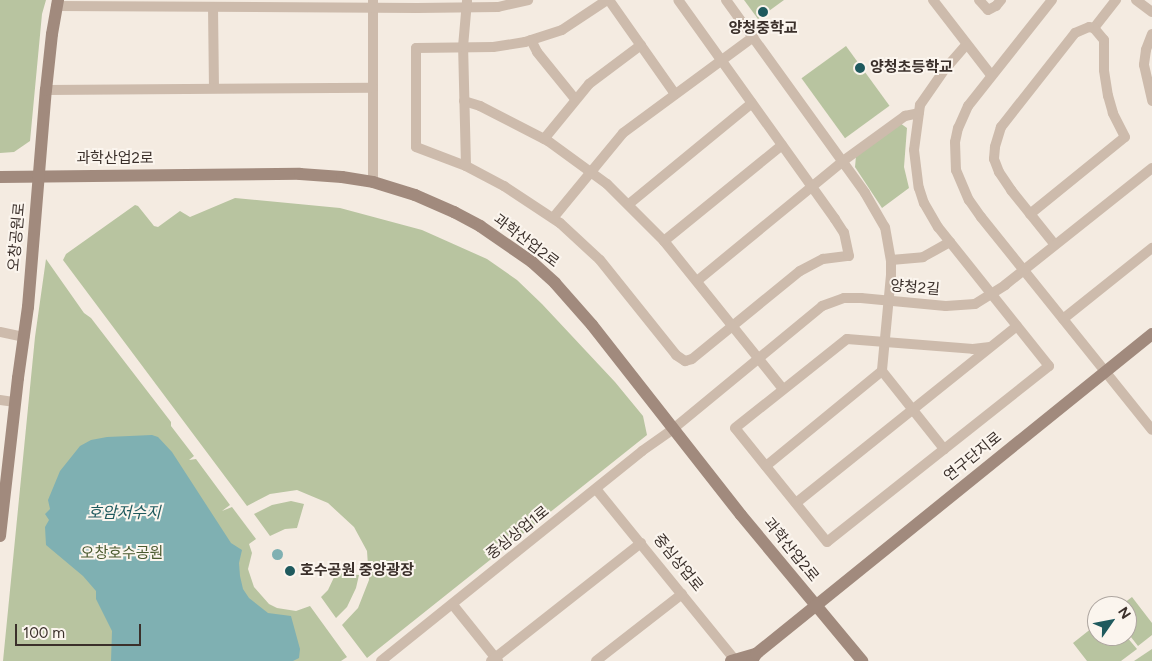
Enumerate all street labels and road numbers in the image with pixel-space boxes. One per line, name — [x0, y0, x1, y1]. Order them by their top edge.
street label: 과학산업2로 — [76, 150, 154, 168]
street label: 오창공원로 — [5, 202, 29, 272]
street label: 과학산업2로 — [490, 211, 562, 271]
street label: 양청2길 — [889, 277, 941, 299]
street label: 연구단지로 — [941, 428, 1005, 486]
street label: 중심상업1로 — [483, 502, 553, 564]
street label: 과학산업2로 — [760, 514, 822, 586]
street label: 중심상업로 — [649, 531, 707, 595]

